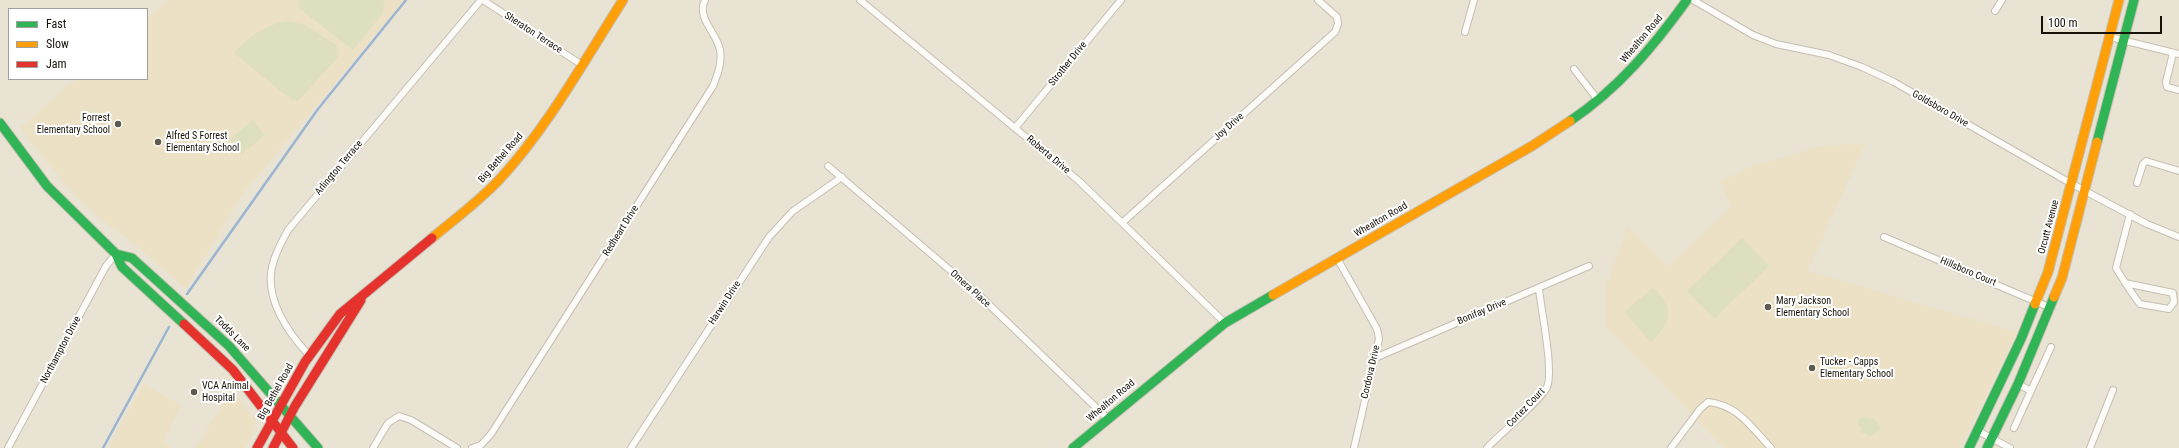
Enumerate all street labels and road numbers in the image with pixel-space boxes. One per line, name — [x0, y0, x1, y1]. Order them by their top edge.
street label: Sheraton Terrace — [502, 10, 564, 56]
street label: Whealton Road — [1618, 12, 1666, 66]
street label: Strother Drive — [1046, 39, 1090, 89]
street label: Goldsboro Drive — [1910, 88, 1970, 130]
street label: Joy Drive — [1212, 110, 1246, 144]
street label: Big Bethel Road — [476, 131, 526, 185]
street label: Roberta Drive — [1024, 133, 1072, 177]
street label: Arlington Terrace — [313, 138, 365, 198]
street label: Orcutt Avenue — [2036, 199, 2062, 255]
street label: Whealton Road — [1352, 200, 1410, 240]
street label: Redheart Drive — [601, 203, 641, 259]
street label: Hillsboro Court — [1938, 255, 1998, 289]
street label: Omera Place — [947, 268, 993, 310]
street label: Harwin Drive — [706, 279, 744, 327]
street label: Bonifay Drive — [1456, 296, 1508, 328]
street label: Northampton Drive — [38, 314, 84, 386]
street label: Todds Lane — [212, 314, 252, 354]
street label: Cordova Drive — [1359, 344, 1383, 400]
street label: Big Bethel Road — [256, 362, 296, 422]
street label: Whealton Road — [1084, 377, 1138, 425]
street label: Cortez Court — [1504, 386, 1548, 430]

